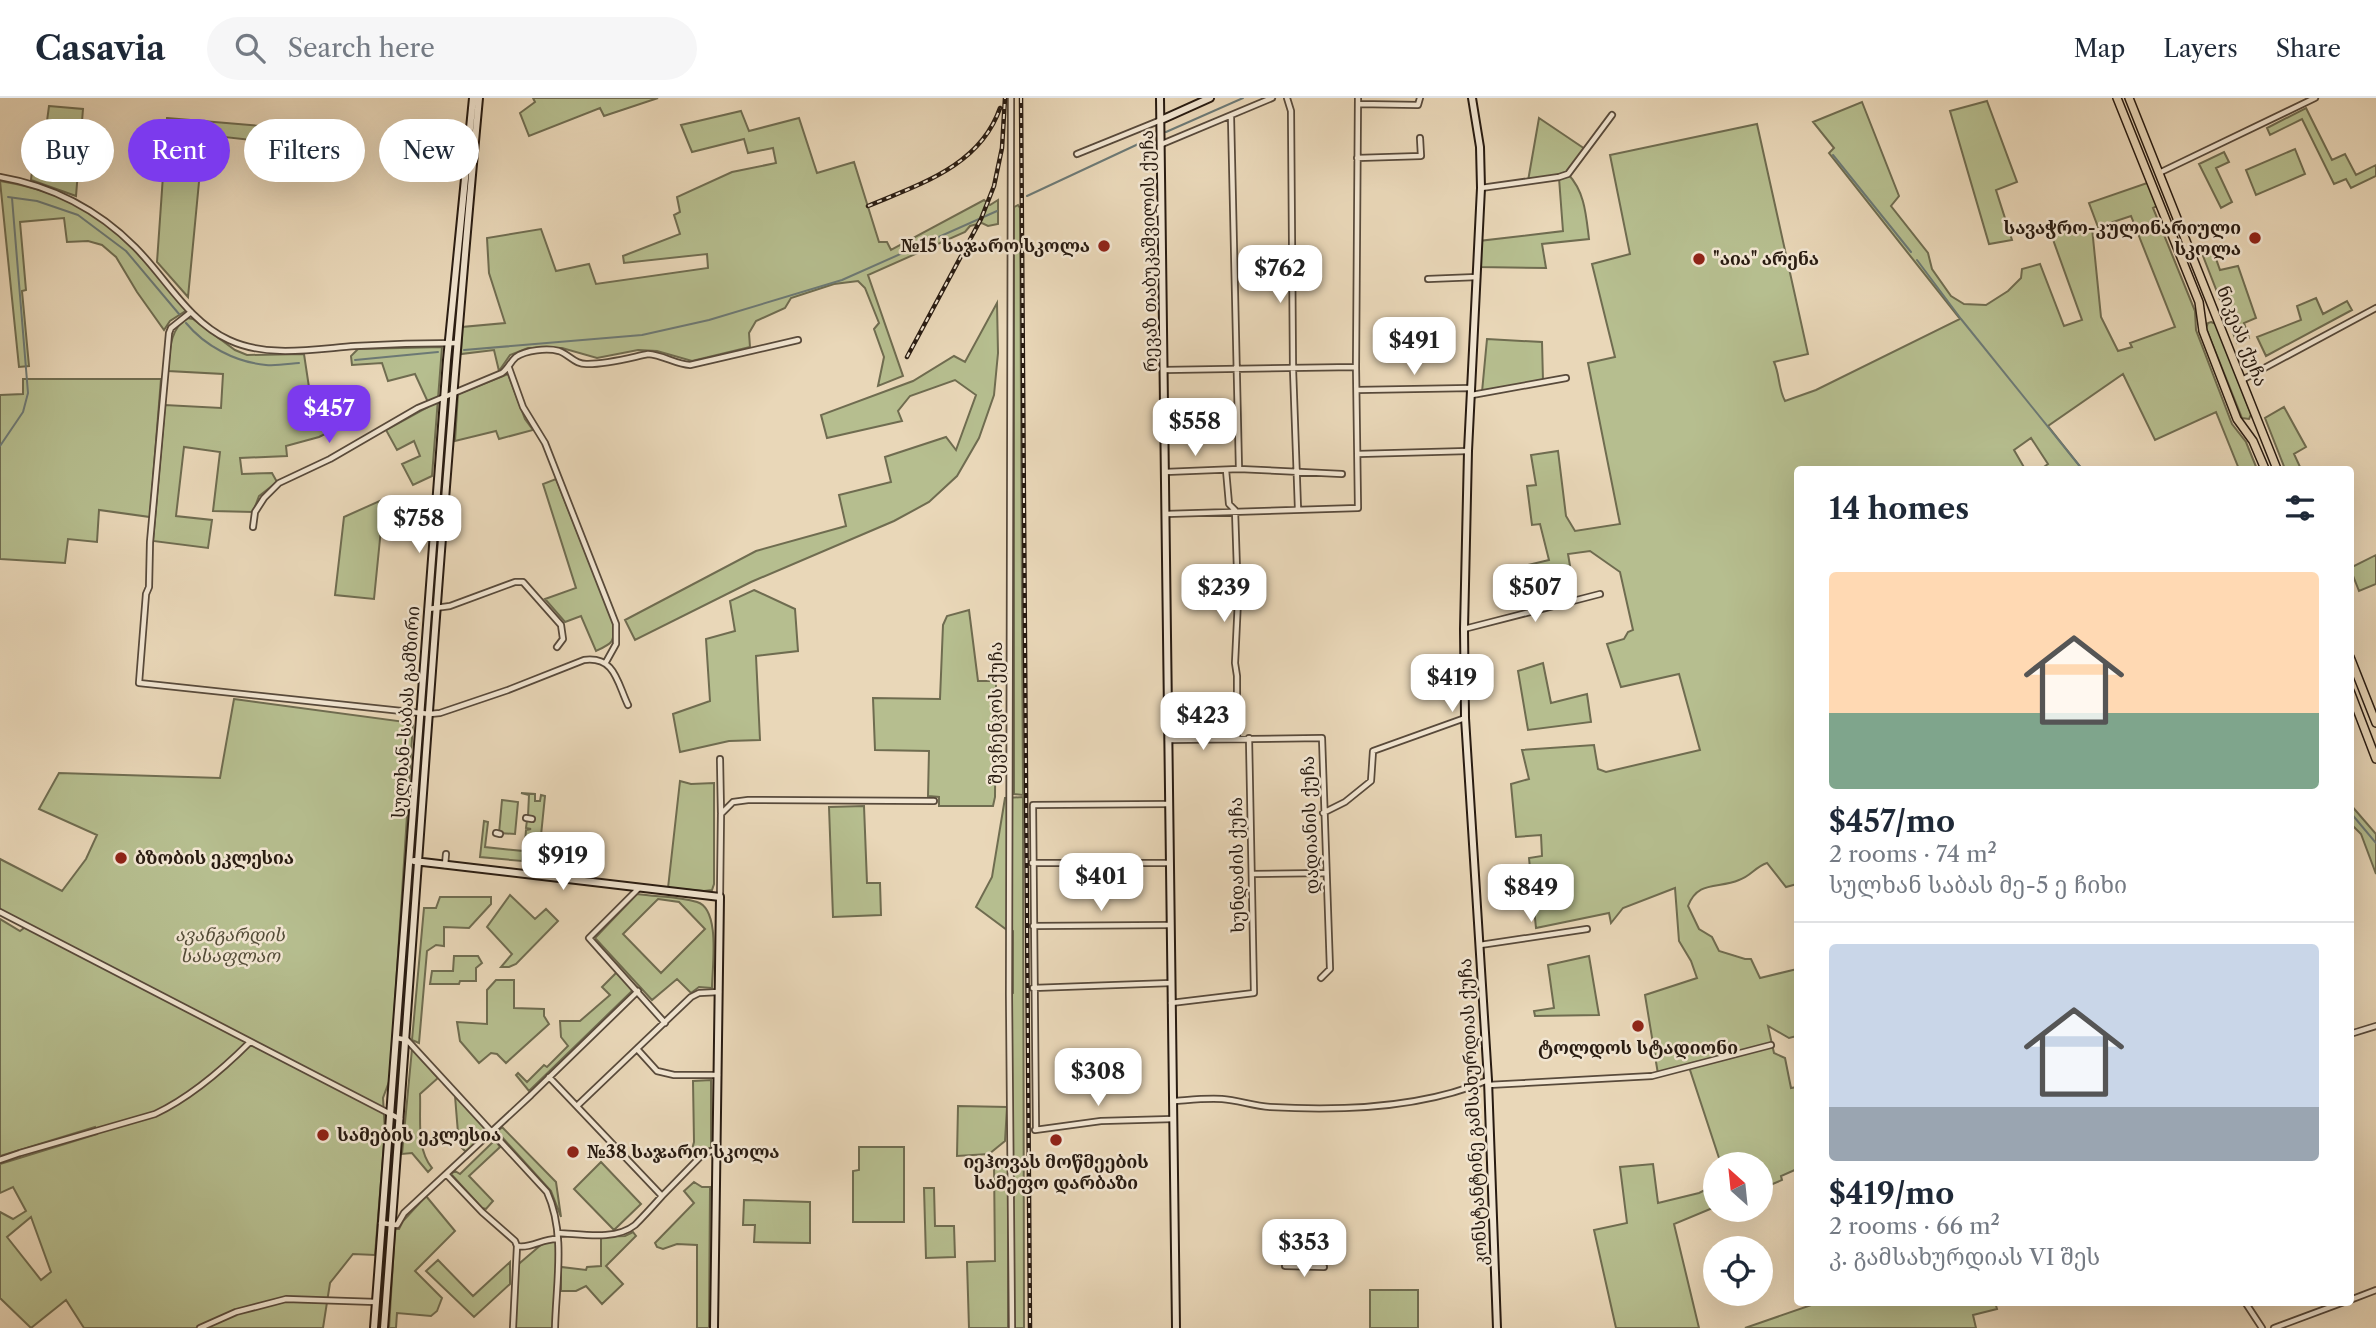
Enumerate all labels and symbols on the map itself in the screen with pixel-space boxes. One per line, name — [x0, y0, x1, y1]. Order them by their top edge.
street label: რევაზ თაბუკაშვილის ქუჩა — [1136, 130, 1162, 372]
place label: სავაჭრო-კულინარიული სკოლა — [2004, 217, 2241, 260]
marker: სავაჭრო-კულინარიული სკოლა — [2247, 230, 2263, 246]
place label: №15 საჯარო სკოლა — [901, 235, 1090, 257]
marker: №15 საჯარო სკოლა — [1096, 238, 1112, 254]
pin: $762 — [1239, 246, 1321, 305]
place label: "აია" არენა — [1713, 248, 1819, 270]
marker: "აია" არენა — [1691, 251, 1707, 267]
street label: ნიკეას ქუჩა — [2212, 282, 2272, 390]
pin: $491 — [1373, 317, 1455, 377]
pin: $457 — [288, 386, 370, 445]
pin: $558 — [1154, 398, 1236, 458]
pin: $758 — [378, 496, 460, 555]
pin: $239 — [1183, 564, 1265, 624]
pin: $507 — [1494, 564, 1576, 624]
street label: სულხან-საბას გამზირი — [388, 605, 424, 819]
street label: შევჩენკოს ქუჩა — [985, 642, 1007, 784]
pin: $419 — [1411, 654, 1493, 714]
pin: $423 — [1162, 692, 1244, 752]
street label: დადიანის ქუჩა — [1297, 755, 1323, 895]
street label: ხუნდაძის ქუჩა — [1225, 797, 1249, 933]
pin: $919 — [522, 832, 604, 892]
place label: ბზობის ეკლესია — [135, 847, 294, 869]
marker: ბზობის ეკლესია — [113, 850, 129, 866]
pin: $401 — [1060, 854, 1142, 913]
pin: $849 — [1490, 864, 1572, 924]
park label: ავანგარდის სასაფლაო — [175, 924, 286, 967]
street label: კონსტანტინე გამსახურდიას ქუჩა — [1454, 958, 1492, 1266]
marker: ტოლდოს სტადიონი — [1630, 1018, 1646, 1034]
place label: ტოლდოს სტადიონი — [1538, 1037, 1738, 1059]
pin: $308 — [1057, 1048, 1139, 1108]
place label: სამების ეკლესია — [337, 1124, 501, 1146]
marker: სამების ეკლესია — [315, 1127, 331, 1143]
marker: იეჰოვას მოწმეების სამეფო დარბაზი — [1048, 1132, 1064, 1148]
place label: №38 საჯარო სკოლა — [587, 1141, 779, 1163]
marker: №38 საჯარო სკოლა — [565, 1144, 581, 1160]
place label: იეჰოვას მოწმეების სამეფო დარბაზი — [963, 1151, 1149, 1194]
north arrow — [1703, 1152, 1773, 1222]
pin: $353 — [1263, 1220, 1345, 1279]

